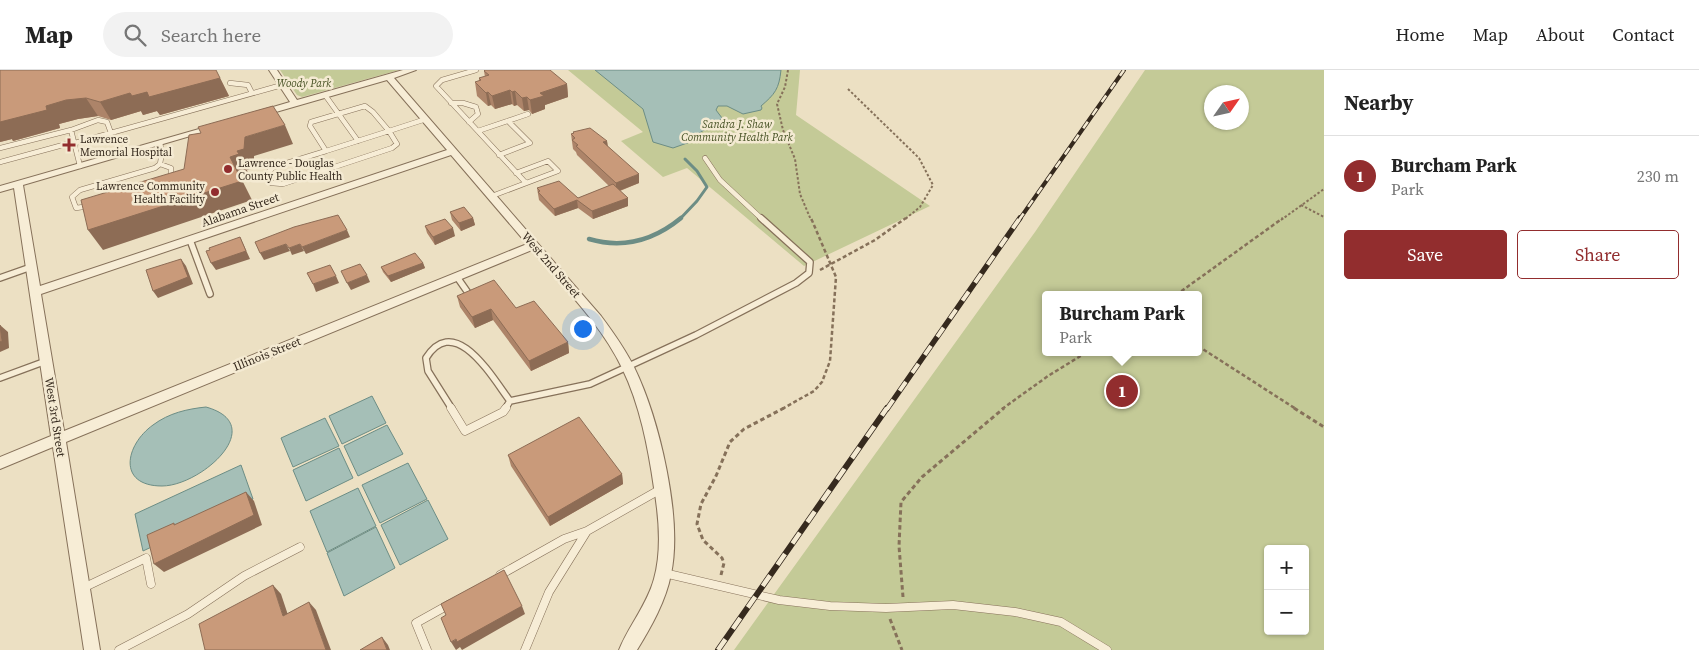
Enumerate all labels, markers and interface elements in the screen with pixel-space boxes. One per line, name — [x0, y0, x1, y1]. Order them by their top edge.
search box — [103, 12, 453, 57]
text: Map — [25, 18, 73, 51]
icon: search — [121, 21, 149, 49]
text: Search here — [161, 22, 261, 48]
text: Home — [1396, 22, 1445, 47]
text: Map — [1473, 22, 1508, 47]
text: About — [1536, 22, 1584, 47]
text: Contact — [1612, 22, 1674, 47]
park label: Woody Park — [277, 76, 332, 91]
north arrow — [1204, 85, 1249, 130]
text: Nearby — [1344, 88, 1414, 117]
park label: Sandra J. Shaw Community Health Park — [681, 117, 794, 145]
place label: Lawrence Memorial Hospital — [80, 132, 172, 160]
marker: Lawrence Memorial Hospital — [62, 138, 76, 152]
text: Burcham Park — [1391, 152, 1517, 178]
place label: Lawrence - Douglas County Public Health — [238, 156, 343, 184]
marker: Lawrence - Douglas County Public Health — [222, 163, 234, 175]
text: 1 — [1356, 165, 1364, 187]
text: 230 m — [1637, 165, 1679, 187]
text: Park — [1391, 178, 1424, 200]
place label: Lawrence Community Health Facility — [96, 179, 205, 207]
marker: Lawrence Community Health Facility — [209, 186, 221, 198]
street label: Alabama Street — [199, 189, 281, 231]
street label: West 2nd Street — [518, 229, 584, 301]
button: Save — [1344, 230, 1507, 279]
button: Share — [1517, 230, 1679, 279]
popup — [1042, 291, 1202, 356]
text: Burcham Park — [1059, 300, 1185, 326]
your location — [570, 316, 596, 342]
text: Park — [1059, 326, 1092, 348]
street label: Illinois Street — [231, 333, 303, 375]
pin: 1 — [1106, 372, 1138, 410]
street label: West 3rd Street — [41, 376, 69, 458]
map controls — [1264, 545, 1309, 635]
button: + — [1264, 545, 1309, 590]
button: − — [1264, 590, 1309, 635]

